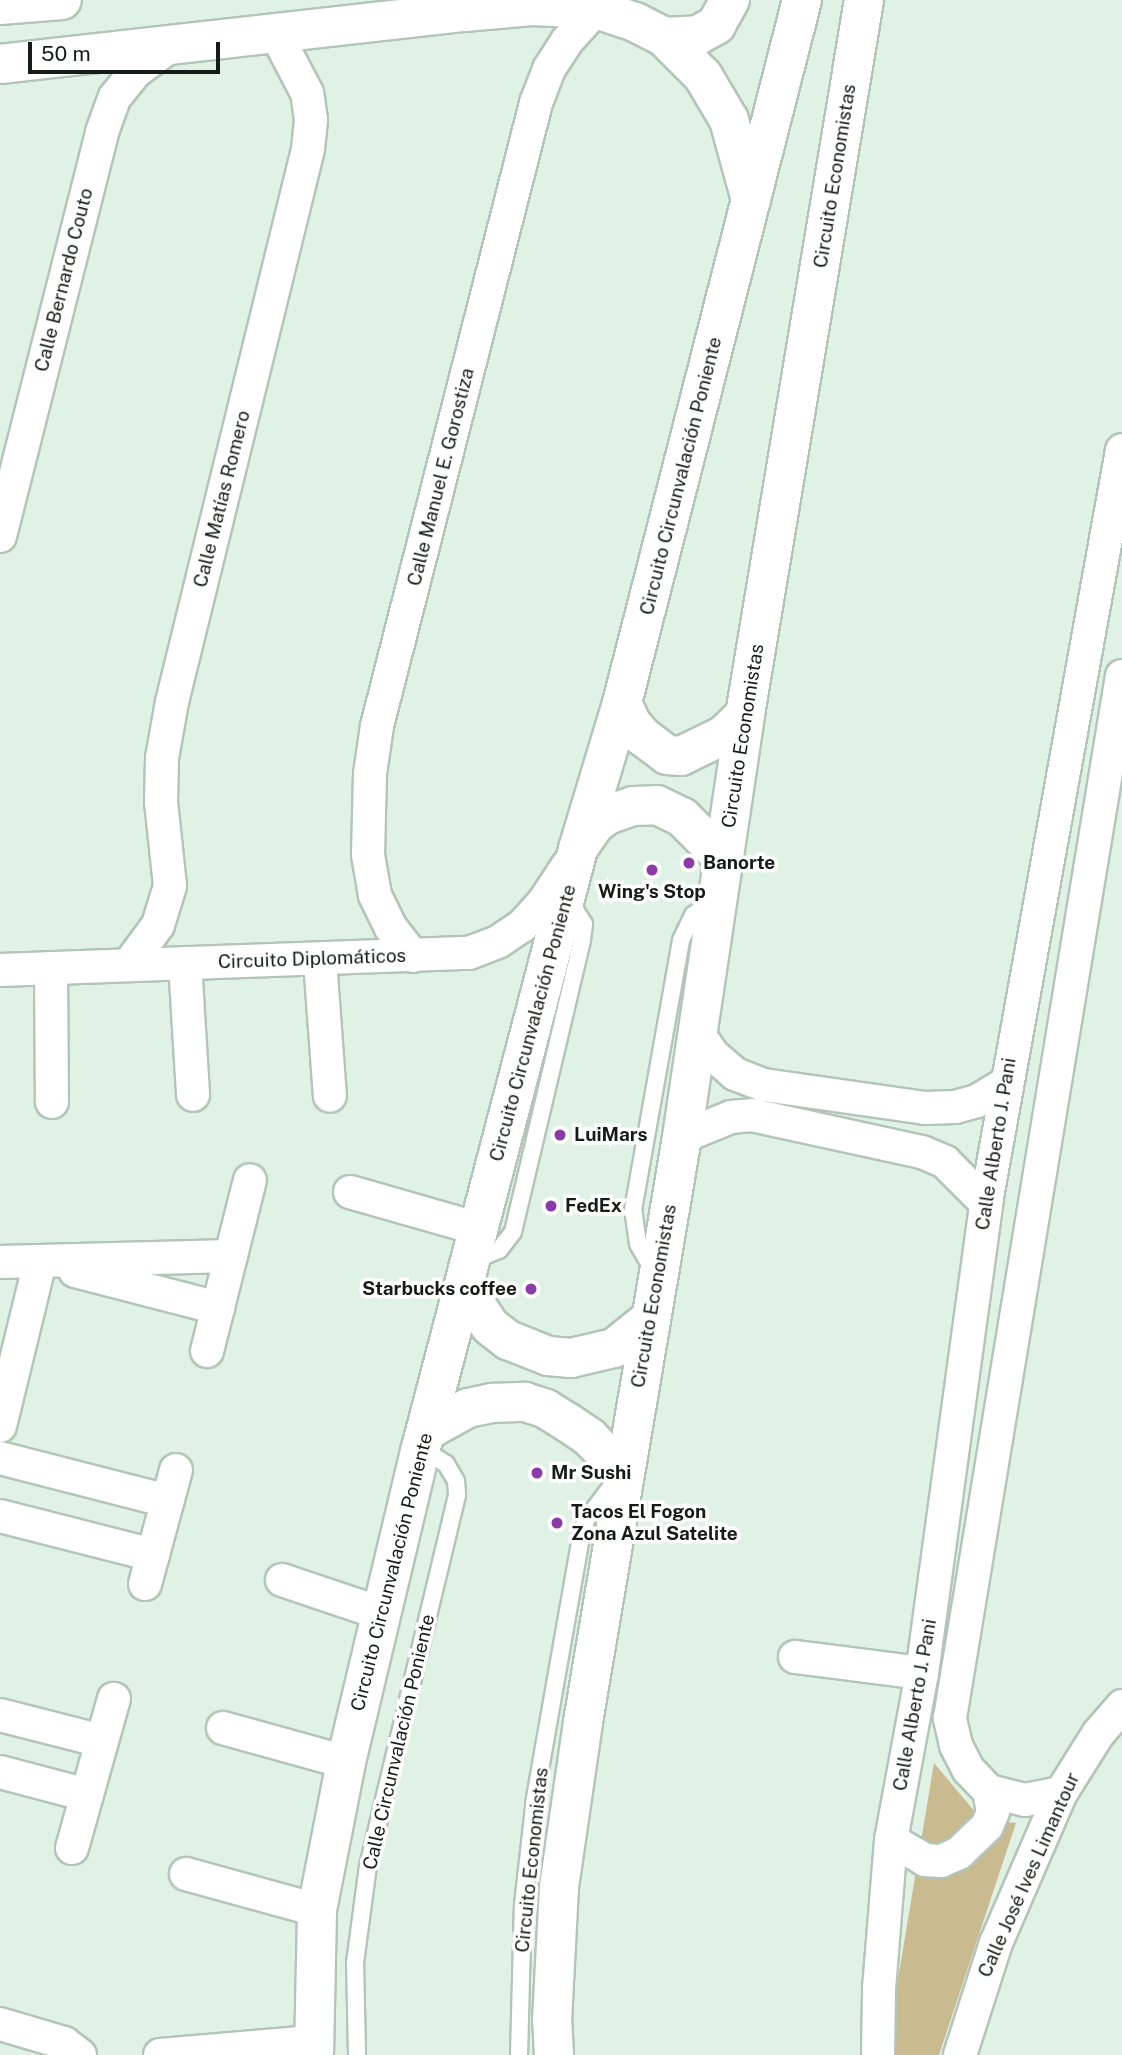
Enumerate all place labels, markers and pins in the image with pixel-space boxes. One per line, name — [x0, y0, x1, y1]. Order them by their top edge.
place label: Banorte — [703, 852, 775, 874]
marker: Banorte — [681, 855, 697, 871]
marker: Wing's Stop — [644, 862, 660, 878]
place label: Wing's Stop — [598, 881, 706, 903]
place label: LuiMars — [574, 1124, 648, 1146]
marker: LuiMars — [552, 1127, 568, 1143]
place label: FedEx — [565, 1195, 622, 1217]
marker: FedEx — [543, 1198, 559, 1214]
place label: Starbucks coffee — [362, 1278, 517, 1300]
marker: Starbucks coffee — [523, 1281, 539, 1297]
place label: Mr Sushi — [551, 1462, 631, 1484]
marker: Mr Sushi — [529, 1465, 545, 1481]
place label: Tacos El Fogon Zona Azul Satelite — [571, 1501, 738, 1545]
marker: Tacos El Fogon Zona Azul Satelite — [549, 1515, 565, 1531]

